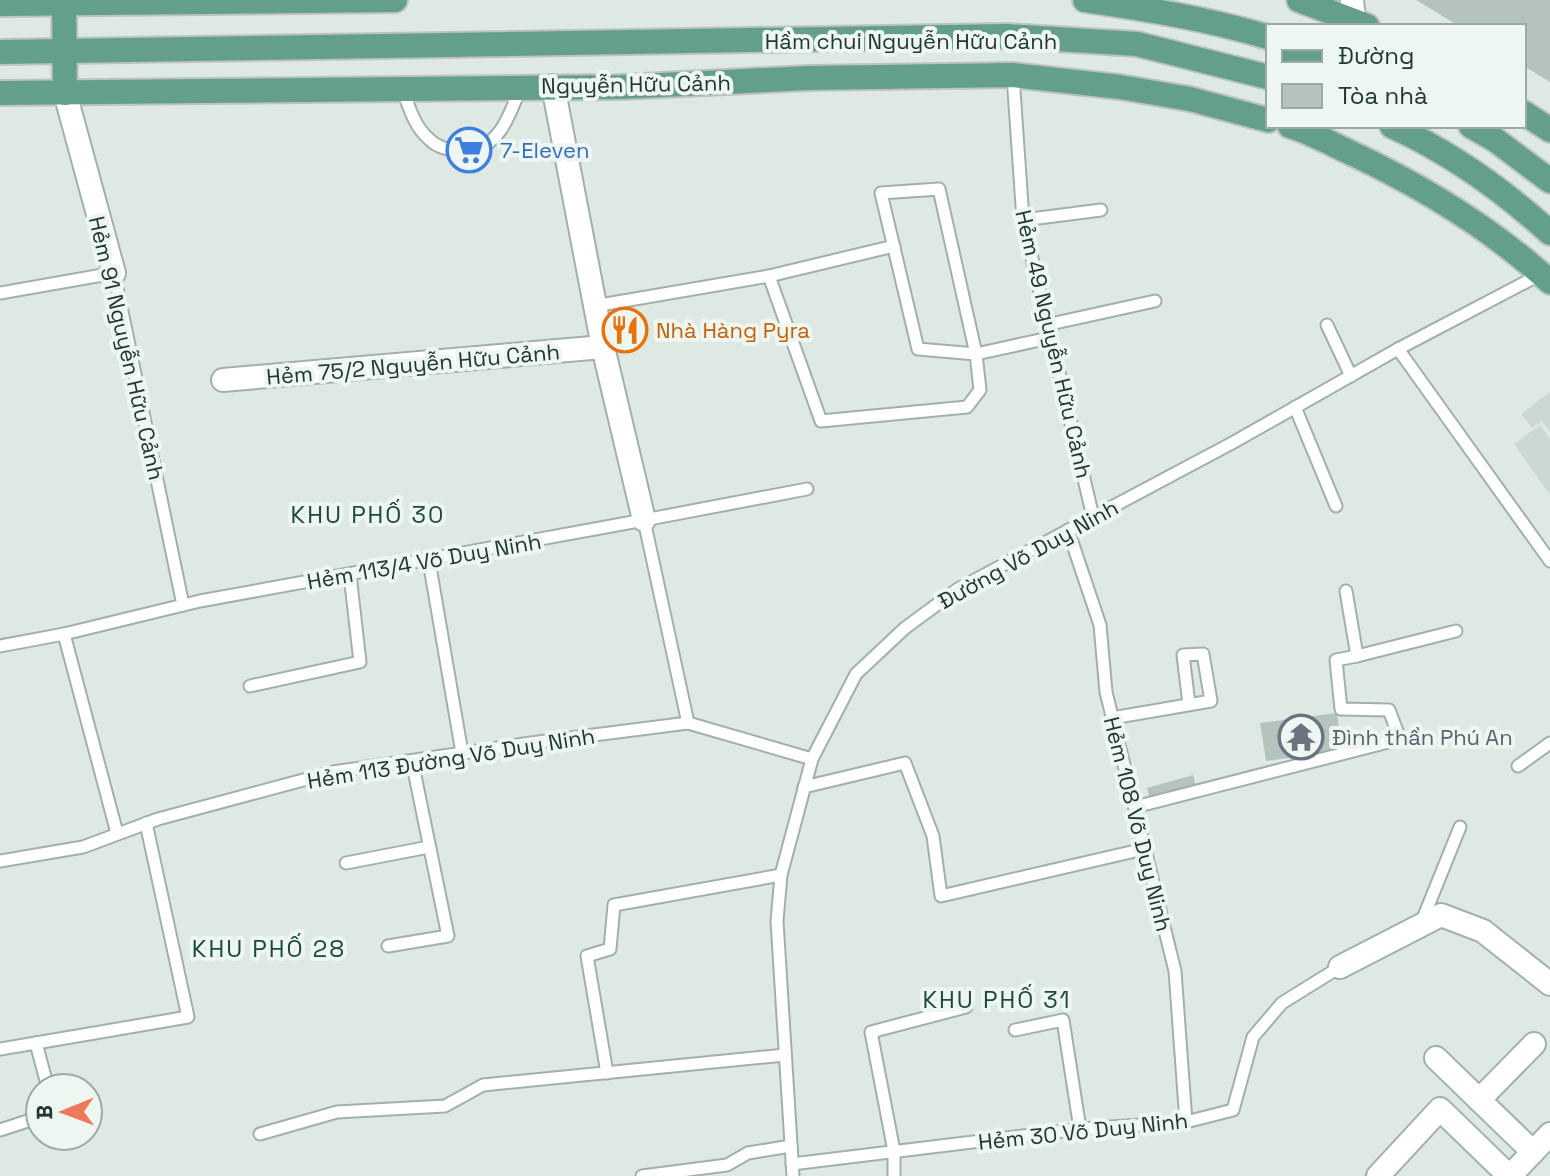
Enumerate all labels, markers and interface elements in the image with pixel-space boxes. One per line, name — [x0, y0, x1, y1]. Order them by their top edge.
legend — [1266, 24, 1526, 128]
street label: Hầm chui Nguyễn Hữu Cảnh — [765, 27, 1057, 55]
text: Đường — [1338, 40, 1414, 71]
street label: Nguyễn Hữu Cảnh — [541, 68, 731, 100]
text: Tòa nhà — [1338, 80, 1428, 111]
supermarket icon: 7-Eleven — [445, 126, 493, 174]
place label: 7-Eleven — [500, 136, 589, 164]
street label: Hẻm 49 Nguyễn Hữu Cảnh — [1009, 207, 1099, 481]
street label: Hẻm 91 Nguyễn Hữu Cảnh — [83, 213, 171, 483]
restaurant icon: Nhà Hàng Pyra — [601, 306, 649, 354]
place label: Nhà Hàng Pyra — [656, 316, 810, 344]
street label: Hẻm 75/2 Nguyễn Hữu Cảnh — [265, 337, 561, 391]
street label: Đường Võ Duy Ninh — [933, 493, 1123, 615]
district label: KHU PHỐ 30 — [291, 499, 445, 530]
street label: Hẻm 113/4 Võ Duy Ninh — [305, 527, 543, 595]
temple icon: Đình thần Phú An — [1277, 713, 1325, 761]
street label: Hẻm 108 Võ Duy Ninh — [1098, 714, 1178, 934]
street label: Hẻm 113 Đường Võ Duy Ninh — [305, 721, 597, 795]
place label: Đình thần Phú An — [1332, 723, 1513, 751]
district label: KHU PHỐ 28 — [192, 933, 346, 964]
district label: KHU PHỐ 31 — [922, 984, 1072, 1015]
north arrow — [24, 1072, 104, 1152]
text: B — [30, 1105, 58, 1120]
street label: Hẻm 30 Võ Duy Ninh — [977, 1106, 1189, 1156]

